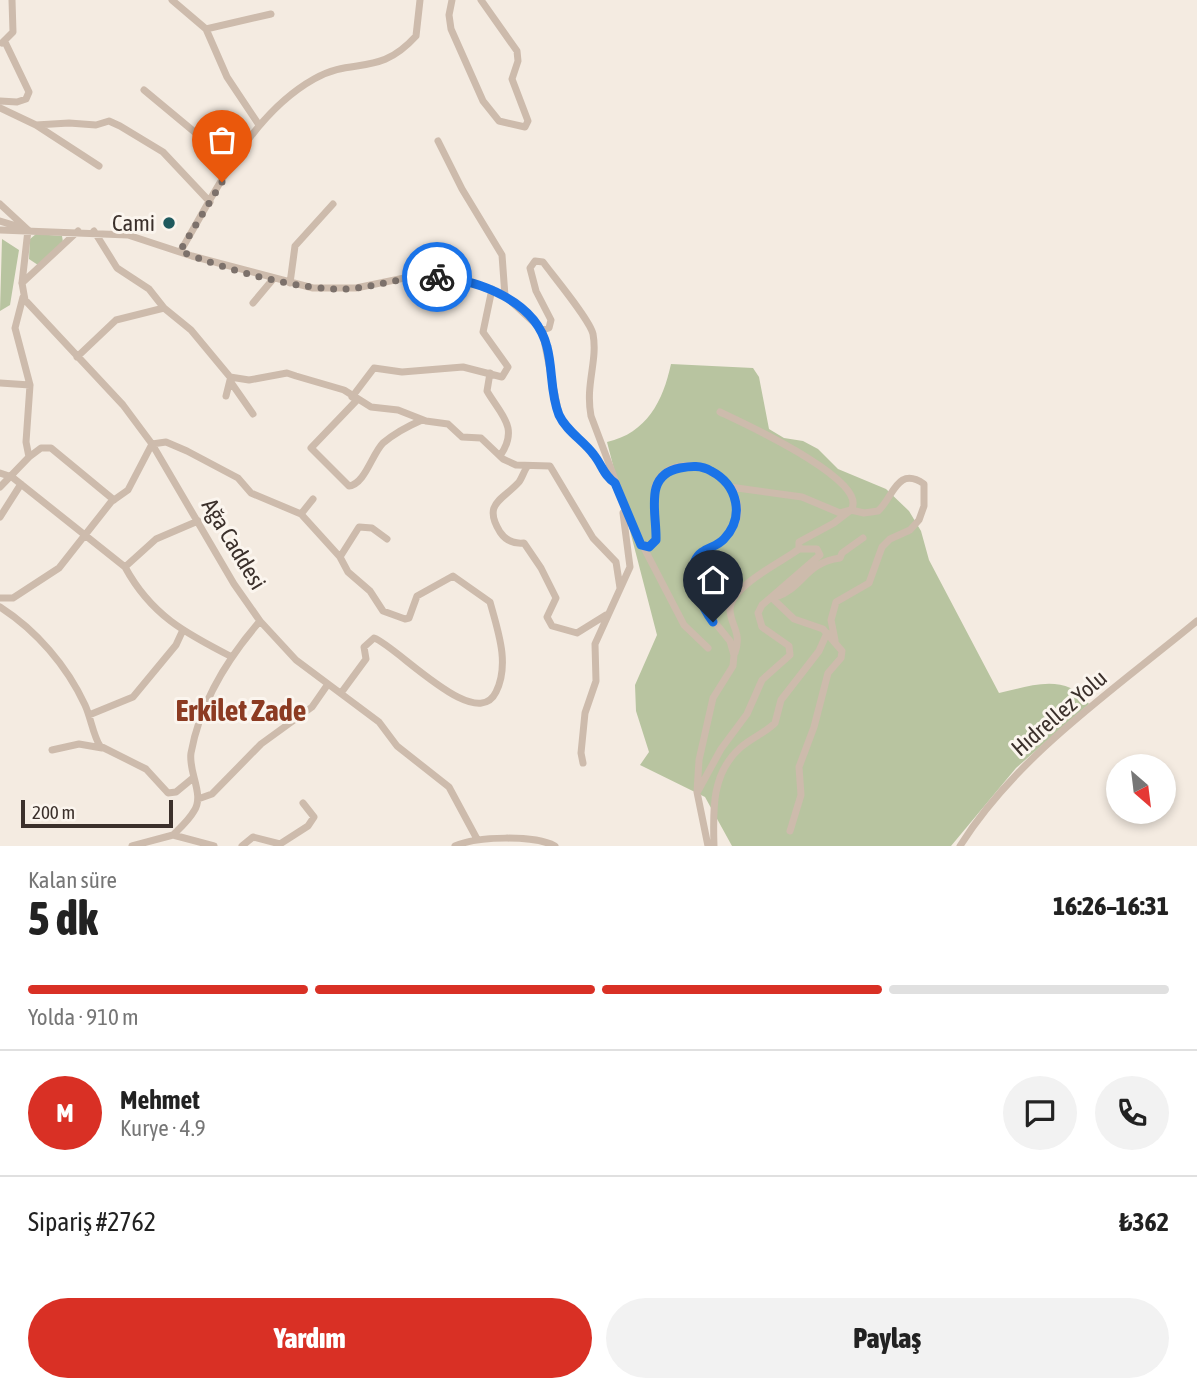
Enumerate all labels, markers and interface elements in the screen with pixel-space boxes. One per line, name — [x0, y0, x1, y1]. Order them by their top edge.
pin — [192, 110, 252, 182]
icon: bag — [203, 121, 241, 159]
place label: Cami — [112, 210, 155, 236]
marker: Cami — [161, 215, 177, 231]
courier — [402, 242, 472, 312]
icon: bike — [418, 258, 456, 296]
street label: Ağa Caddesi — [197, 494, 271, 594]
pin — [683, 550, 743, 622]
icon: home — [694, 561, 732, 599]
street label: Hıdrellez Yolu — [1006, 665, 1112, 761]
district label: Erkilet Zade — [176, 693, 306, 727]
north arrow — [1106, 754, 1176, 824]
map controls — [1106, 754, 1176, 824]
scale bar — [21, 797, 173, 829]
text: 200 m — [32, 801, 75, 823]
text: Kalan süre — [28, 867, 117, 893]
text: 16:26–16:31 — [1053, 891, 1169, 921]
text: 5 dk — [28, 892, 98, 945]
text: Yolda · 910 m — [28, 1004, 139, 1030]
button: chat — [1003, 1076, 1077, 1150]
button: phone — [1095, 1076, 1169, 1150]
text: Mehmet — [120, 1085, 200, 1115]
text: M — [56, 1098, 74, 1128]
text: Kurye · 4.9 — [120, 1115, 206, 1141]
text: Sipariş #2762 — [28, 1207, 156, 1237]
text: ₺362 — [1119, 1207, 1169, 1237]
button: Yardım — [28, 1298, 592, 1378]
button: Paylaş — [606, 1298, 1169, 1378]

